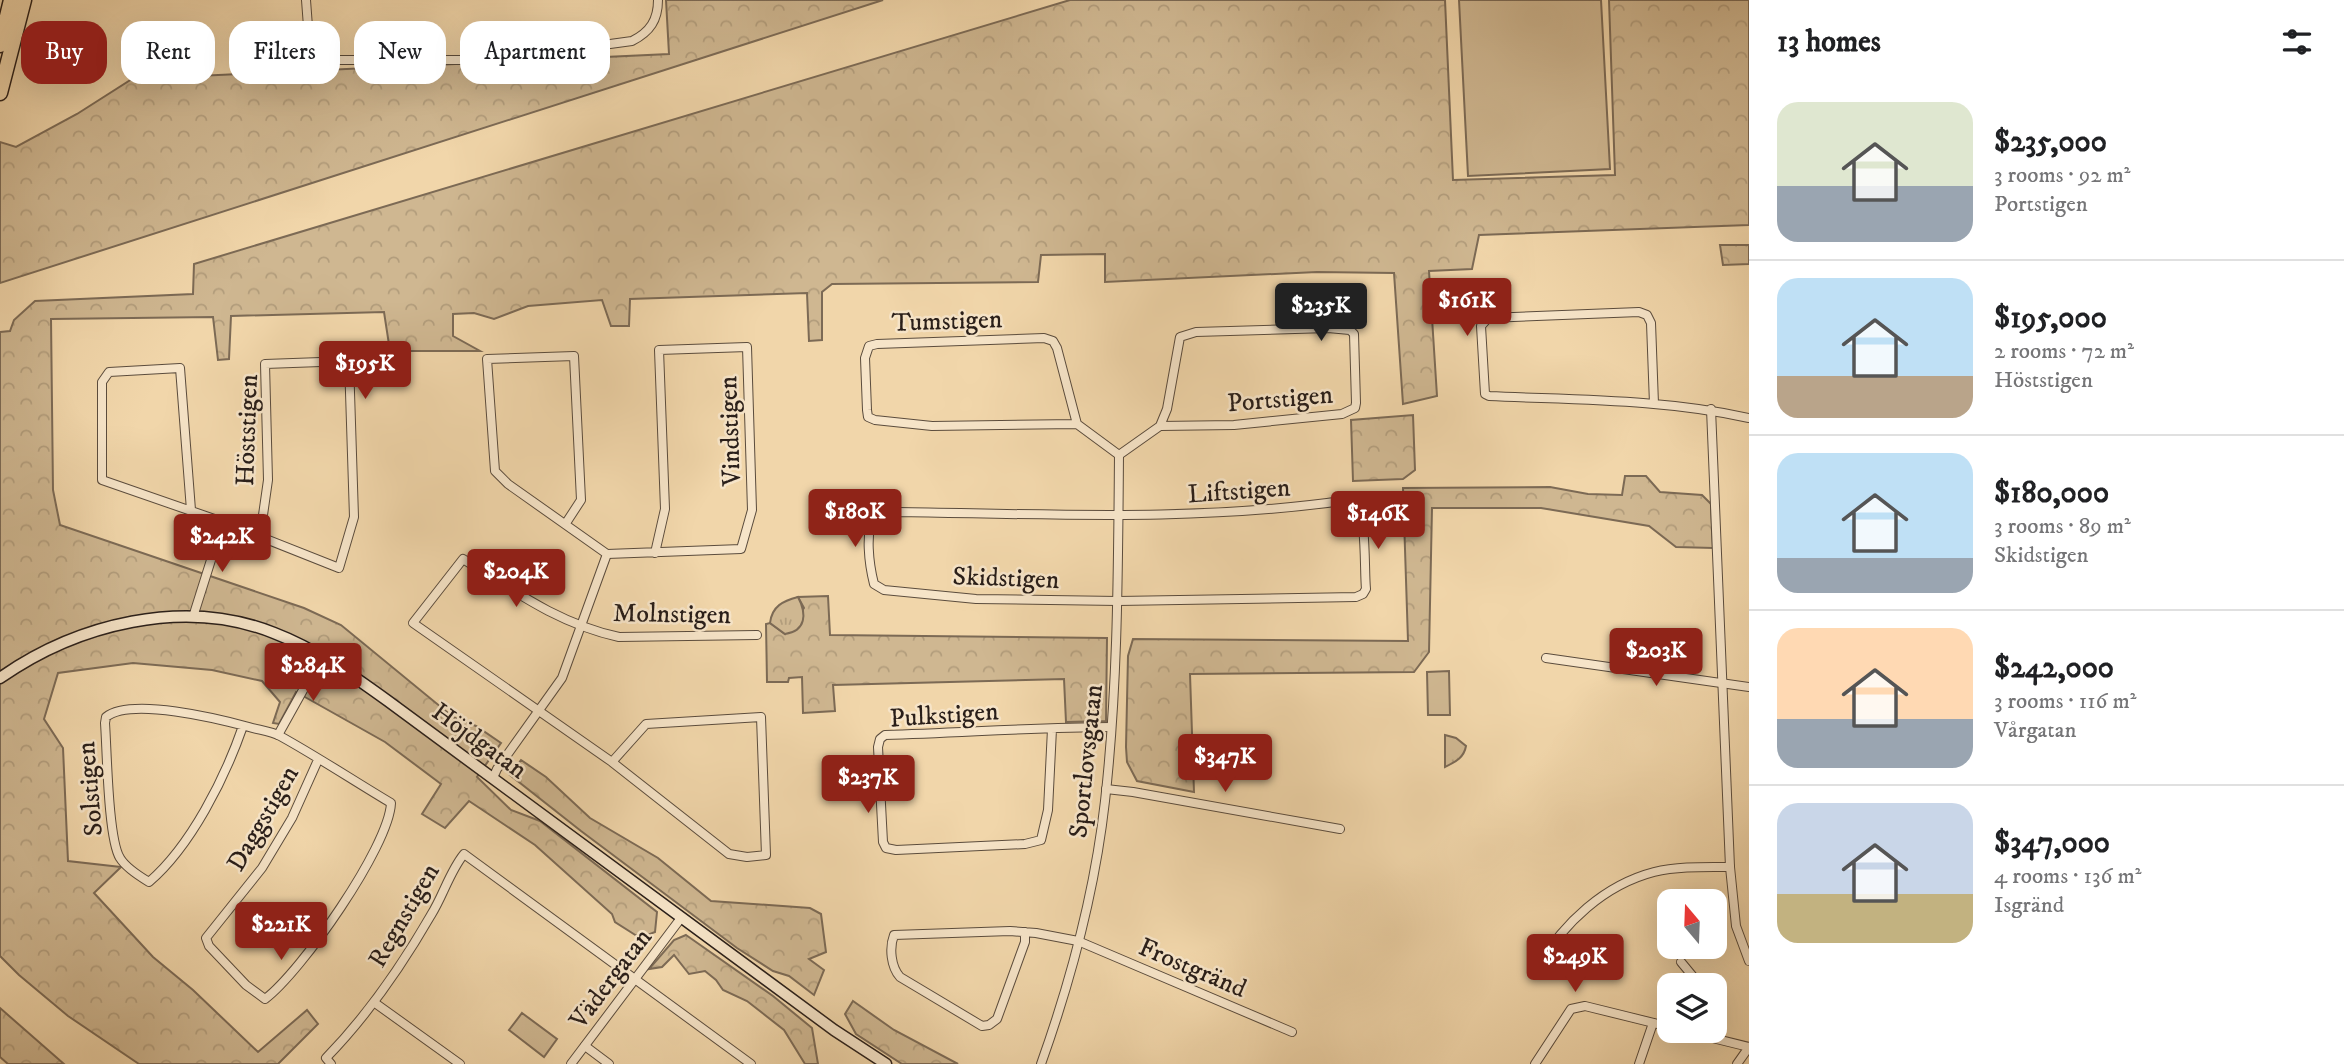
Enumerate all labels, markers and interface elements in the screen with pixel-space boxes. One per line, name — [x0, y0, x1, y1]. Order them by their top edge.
chip: Buy — [21, 21, 107, 84]
chip: Rent — [121, 21, 215, 84]
chip: Filters — [229, 21, 340, 84]
chip: New — [354, 21, 446, 84]
chip: Apartment — [460, 21, 610, 84]
icon: filters — [2278, 23, 2316, 61]
text: 13 homes — [1777, 24, 1881, 61]
text: $235,000 — [1994, 124, 2107, 161]
icon: home — [1833, 130, 1917, 214]
text: 3 rooms · 92 m² — [1994, 161, 2131, 190]
text: Portstigen — [1994, 190, 2088, 219]
pin: $161K — [1418, 278, 1516, 338]
pin: $235K — [1272, 284, 1370, 343]
text: $161K — [1438, 286, 1496, 315]
text: $235K — [1291, 291, 1351, 320]
text: $195,000 — [1994, 300, 2107, 337]
street label: Tumstigen — [891, 303, 1003, 340]
icon: home — [1833, 306, 1917, 390]
text: 2 rooms · 72 m² — [1994, 337, 2134, 366]
pin: $195K — [316, 342, 414, 401]
text: $195K — [335, 349, 395, 378]
text: Höststigen — [1994, 366, 2093, 395]
street label: Höststigen — [229, 373, 266, 487]
street label: Vindstigen — [712, 375, 749, 488]
street label: Portstigen — [1226, 378, 1335, 421]
street label: Liftstigen — [1187, 471, 1292, 512]
text: $180,000 — [1994, 475, 2109, 512]
icon: home — [1833, 481, 1917, 565]
pin: $180K — [806, 490, 904, 549]
pin: $146K — [1329, 491, 1427, 551]
text: $180K — [824, 497, 886, 526]
text: $146K — [1347, 499, 1409, 528]
text: 3 rooms · 89 m² — [1994, 512, 2131, 541]
pin: $242K — [173, 514, 271, 574]
text: $242K — [190, 522, 254, 551]
text: Skidstigen — [1994, 541, 2089, 570]
pin: $204K — [467, 550, 565, 609]
text: $204K — [483, 557, 549, 586]
street label: Skidstigen — [952, 560, 1060, 597]
street label: Molnstigen — [613, 597, 732, 632]
pin: $203K — [1607, 628, 1705, 688]
text: $203K — [1626, 636, 1686, 665]
pin: $284K — [264, 644, 362, 703]
text: $242,000 — [1994, 650, 2114, 687]
text: $284K — [281, 651, 345, 680]
icon: home — [1833, 656, 1917, 740]
street label: Sportlovsgatan — [1062, 682, 1111, 840]
text: 3 rooms · 116 m² — [1994, 687, 2137, 716]
street label: Pulkstigen — [889, 695, 1000, 736]
street label: Höjdgatan — [425, 696, 534, 787]
text: Vårgatan — [1994, 716, 2077, 745]
pin: $347K — [1176, 734, 1274, 794]
street label: Solstigen — [70, 740, 111, 837]
text: $347K — [1194, 742, 1256, 771]
pin: $237K — [819, 756, 917, 815]
street label: Daggstigen — [220, 760, 307, 877]
text: $237K — [838, 763, 898, 792]
text: $347,000 — [1994, 825, 2110, 862]
icon: home — [1833, 831, 1917, 915]
street label: Regnstigen — [361, 857, 448, 974]
text: 4 rooms · 136 m² — [1994, 862, 2141, 891]
north arrow — [1657, 889, 1727, 959]
map controls — [1657, 889, 1727, 1043]
text: Isgränd — [1994, 891, 2064, 920]
pin: $221K — [232, 902, 330, 962]
text: $221K — [251, 910, 311, 939]
street label: Vädergatan — [562, 922, 660, 1037]
street label: Frostgränd — [1134, 931, 1251, 1006]
pin: $249K — [1526, 934, 1624, 994]
text: $249K — [1543, 942, 1607, 971]
button: layers — [1657, 973, 1727, 1043]

